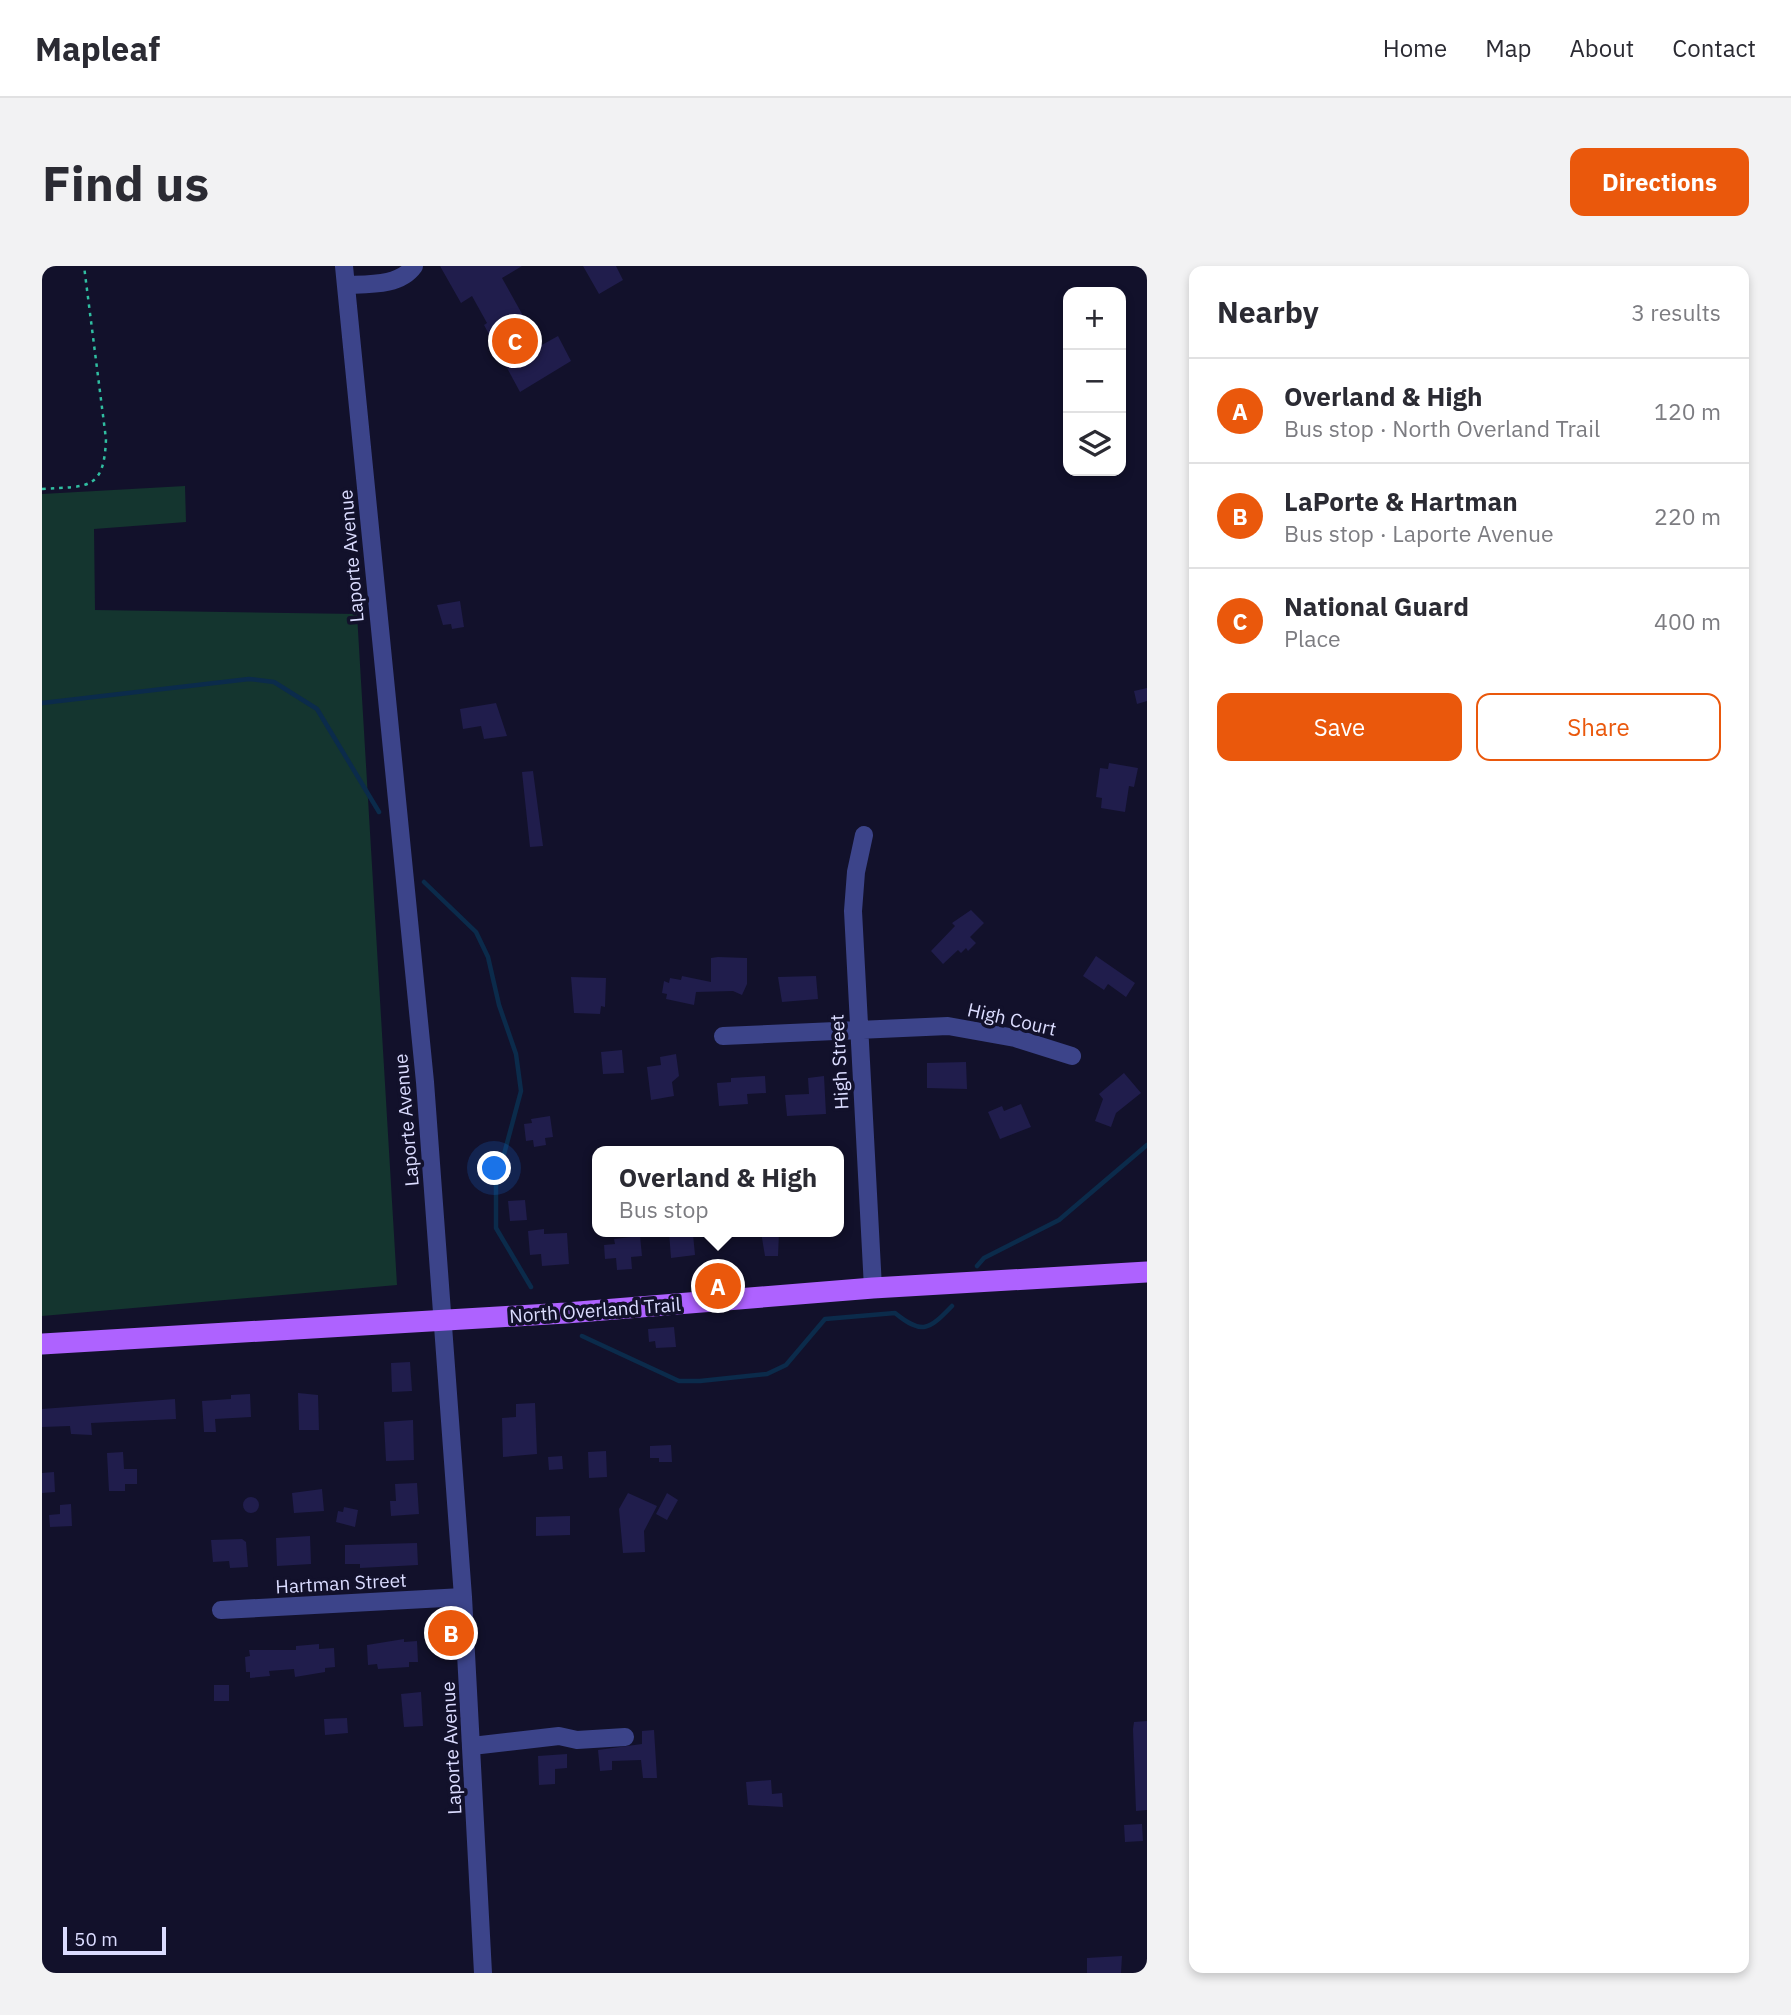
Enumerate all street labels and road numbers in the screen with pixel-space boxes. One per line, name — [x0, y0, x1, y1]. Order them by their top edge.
street label: Laporte Avenue — [333, 489, 369, 623]
street label: High Court — [965, 997, 1059, 1041]
street label: High Street — [825, 1014, 853, 1110]
street label: Laporte Avenue — [388, 1053, 424, 1187]
street label: North Overland Trail — [509, 1292, 681, 1328]
street label: Hartman Street — [275, 1568, 407, 1598]
street label: Laporte Avenue — [436, 1681, 466, 1815]

